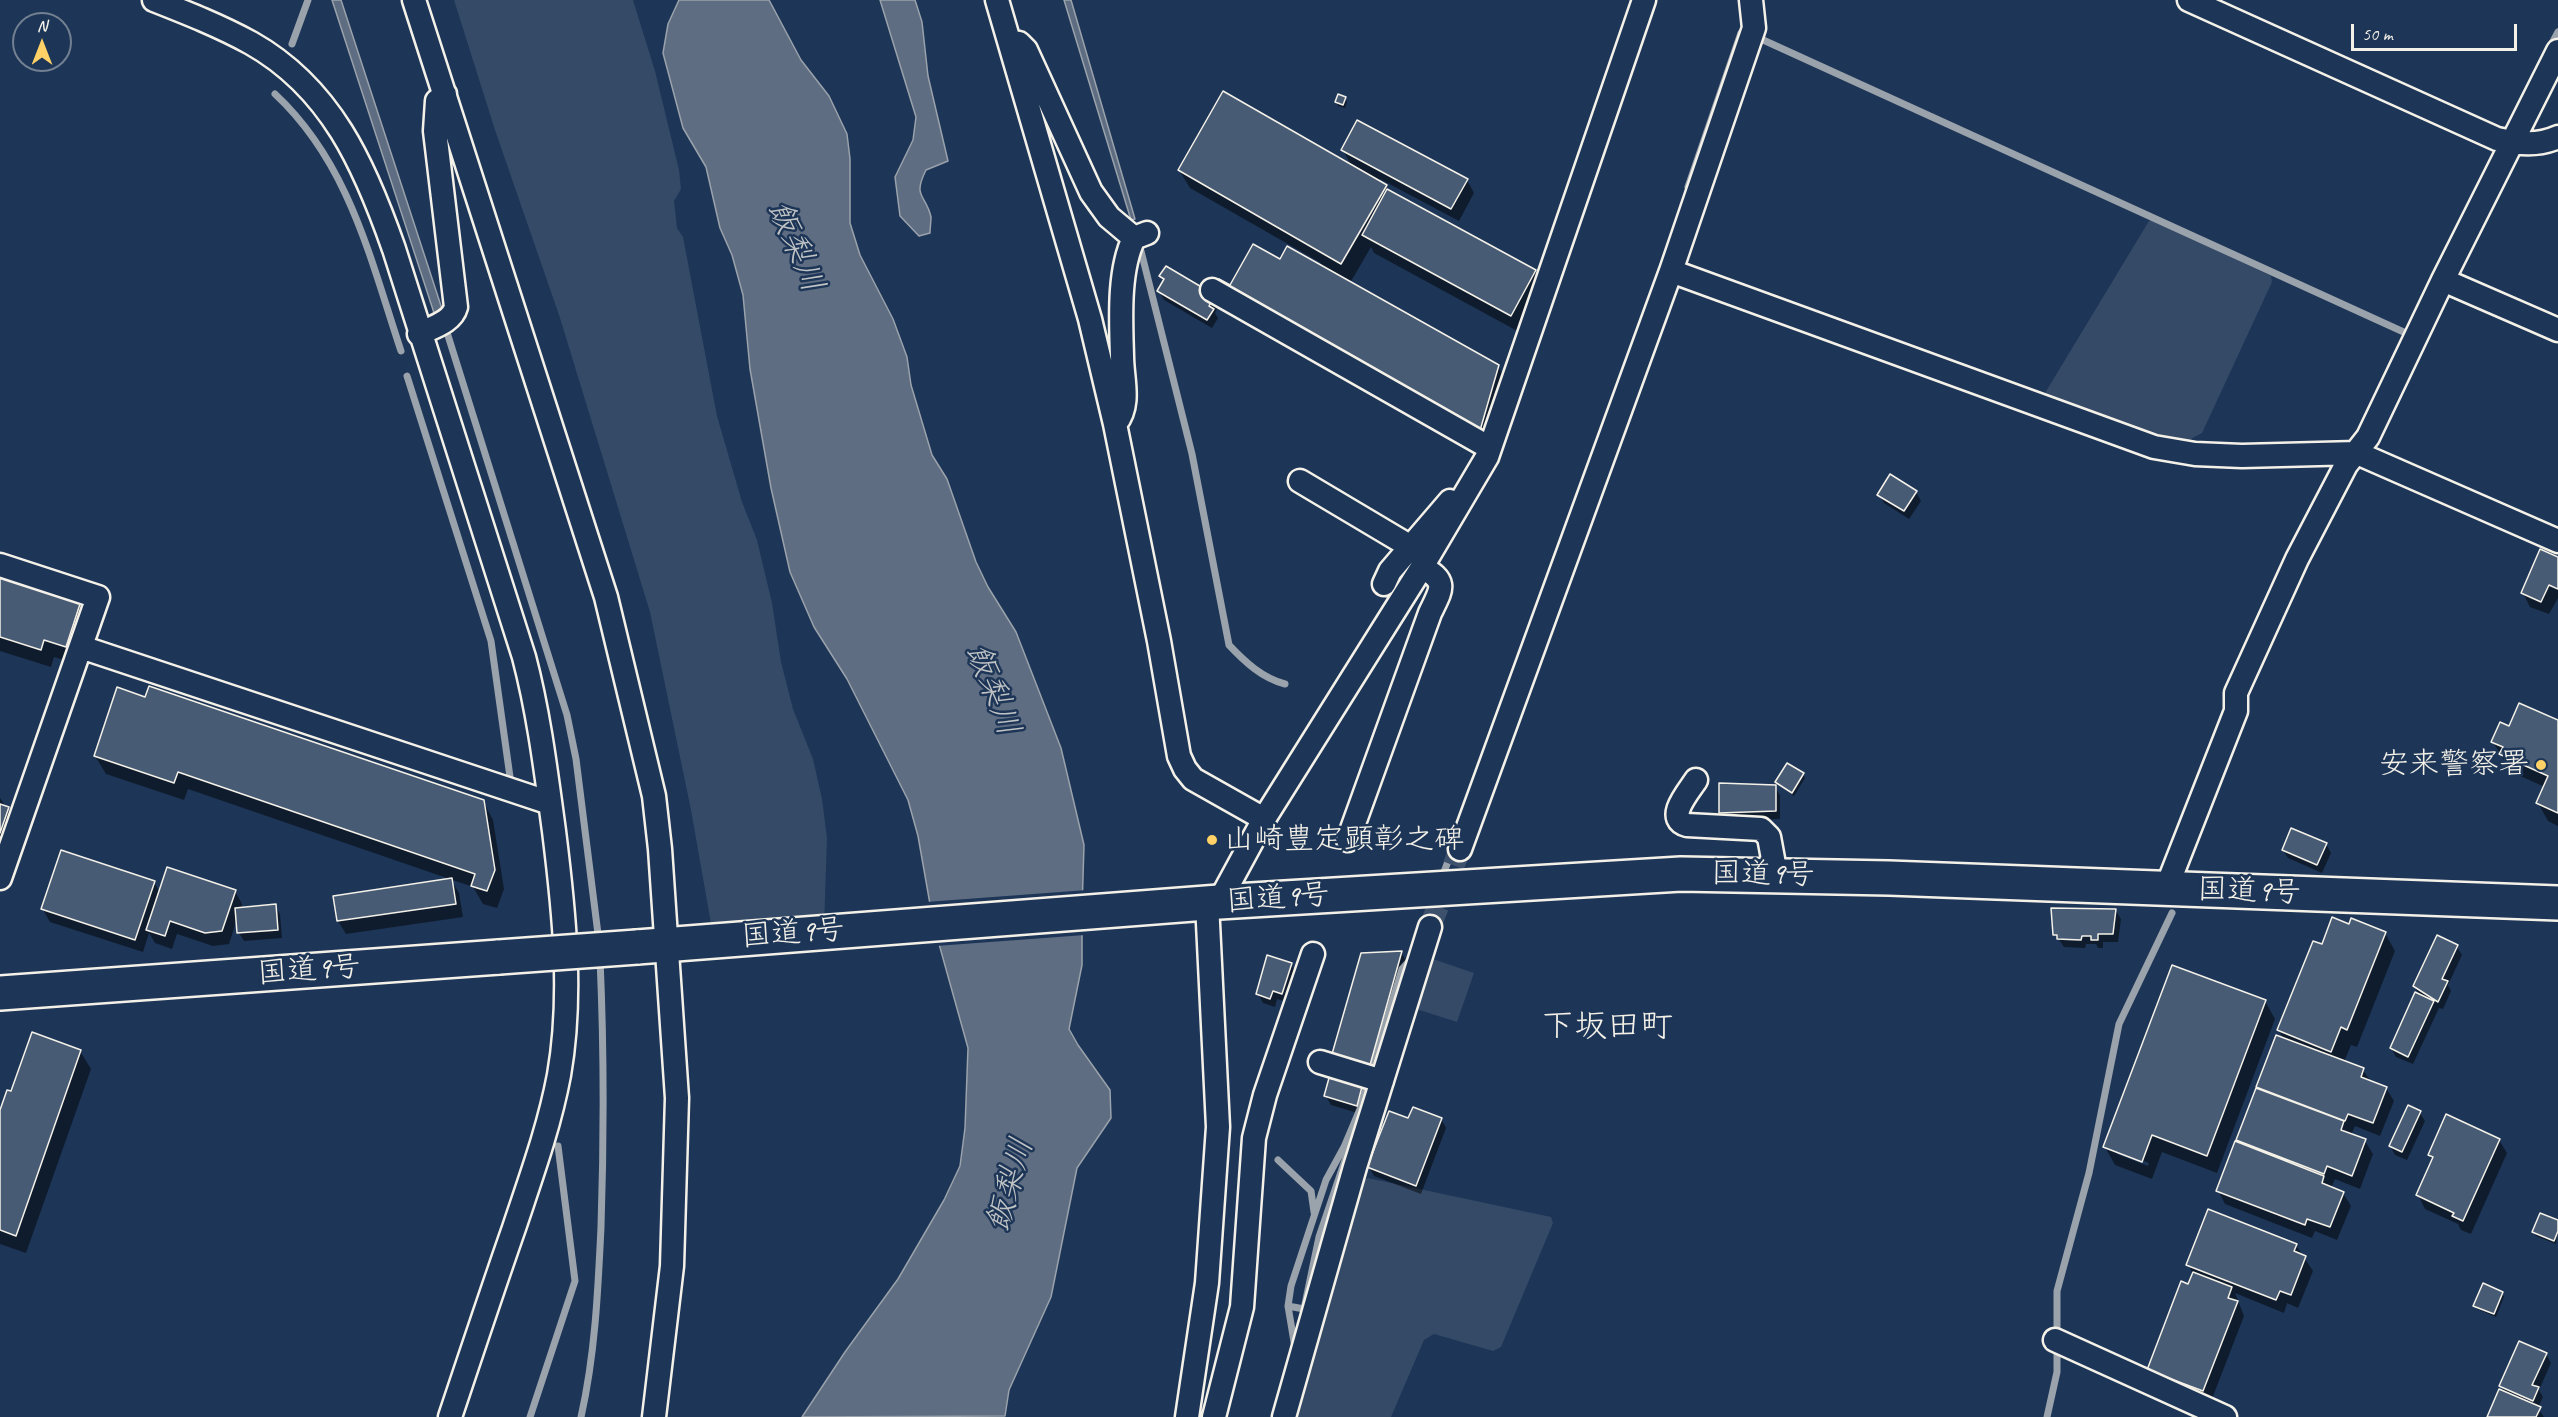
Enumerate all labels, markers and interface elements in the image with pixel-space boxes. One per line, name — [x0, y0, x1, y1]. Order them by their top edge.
north arrow — [12, 12, 72, 72]
scale bar — [2354, 12, 2520, 50]
text: N — [37, 16, 47, 36]
text: 50 m — [2362, 23, 2393, 45]
water label: 飯梨川 — [759, 195, 831, 299]
water label: 飯梨川 — [957, 638, 1027, 742]
place label: 安来警察署 — [2379, 747, 2529, 783]
marker: 安来警察署 — [2534, 758, 2548, 772]
place label: 山崎豊定顕彰之碑 — [1224, 822, 1464, 858]
marker: 山崎豊定顕彰之碑 — [1205, 833, 1219, 847]
street label: 国道9号 — [1711, 856, 1815, 894]
street label: 国道9号 — [2197, 872, 2301, 912]
street label: 国道9号 — [1225, 877, 1331, 921]
street label: 国道9号 — [740, 912, 846, 956]
street label: 国道9号 — [256, 949, 362, 993]
district label: 下坂田町 — [1541, 1007, 1673, 1047]
water label: 飯梨川 — [979, 1134, 1043, 1236]

